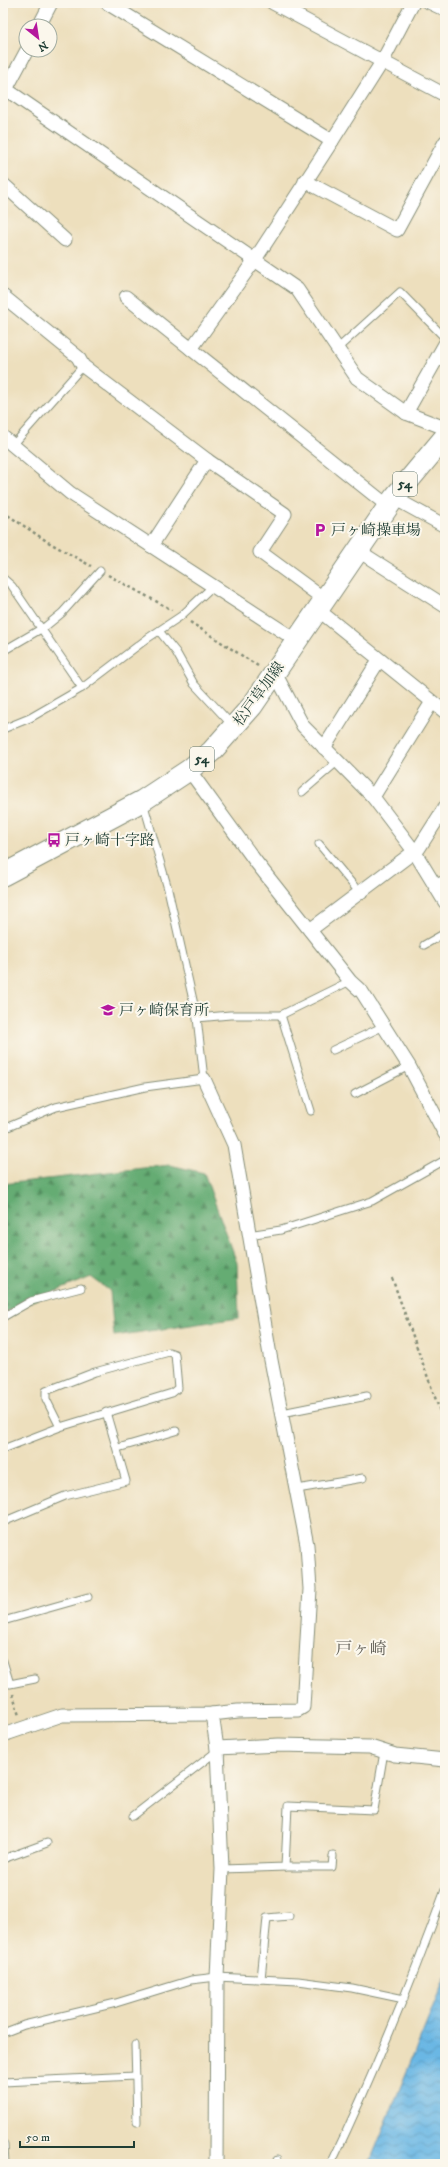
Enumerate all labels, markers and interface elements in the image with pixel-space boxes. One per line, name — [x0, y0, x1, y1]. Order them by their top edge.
north arrow — [18, 18, 58, 58]
text: N — [35, 37, 50, 54]
road number: 54 — [393, 472, 417, 496]
place label: 戸ヶ崎操車場 — [331, 521, 421, 540]
parking icon: 戸ヶ崎操車場 — [312, 522, 328, 538]
street label: 松戸草加線 — [229, 658, 289, 730]
road number: 54 — [190, 747, 214, 771]
place label: 戸ヶ崎十字路 — [65, 831, 155, 850]
bus stop icon: 戸ヶ崎十字路 — [46, 832, 62, 848]
place label: 戸ヶ崎保育所 — [119, 1001, 209, 1020]
school or university icon: 戸ヶ崎保育所 — [100, 1002, 116, 1018]
district label: 戸ヶ崎 — [336, 1638, 387, 1660]
scale bar — [20, 2123, 134, 2149]
text: 50 m — [26, 2130, 50, 2145]

